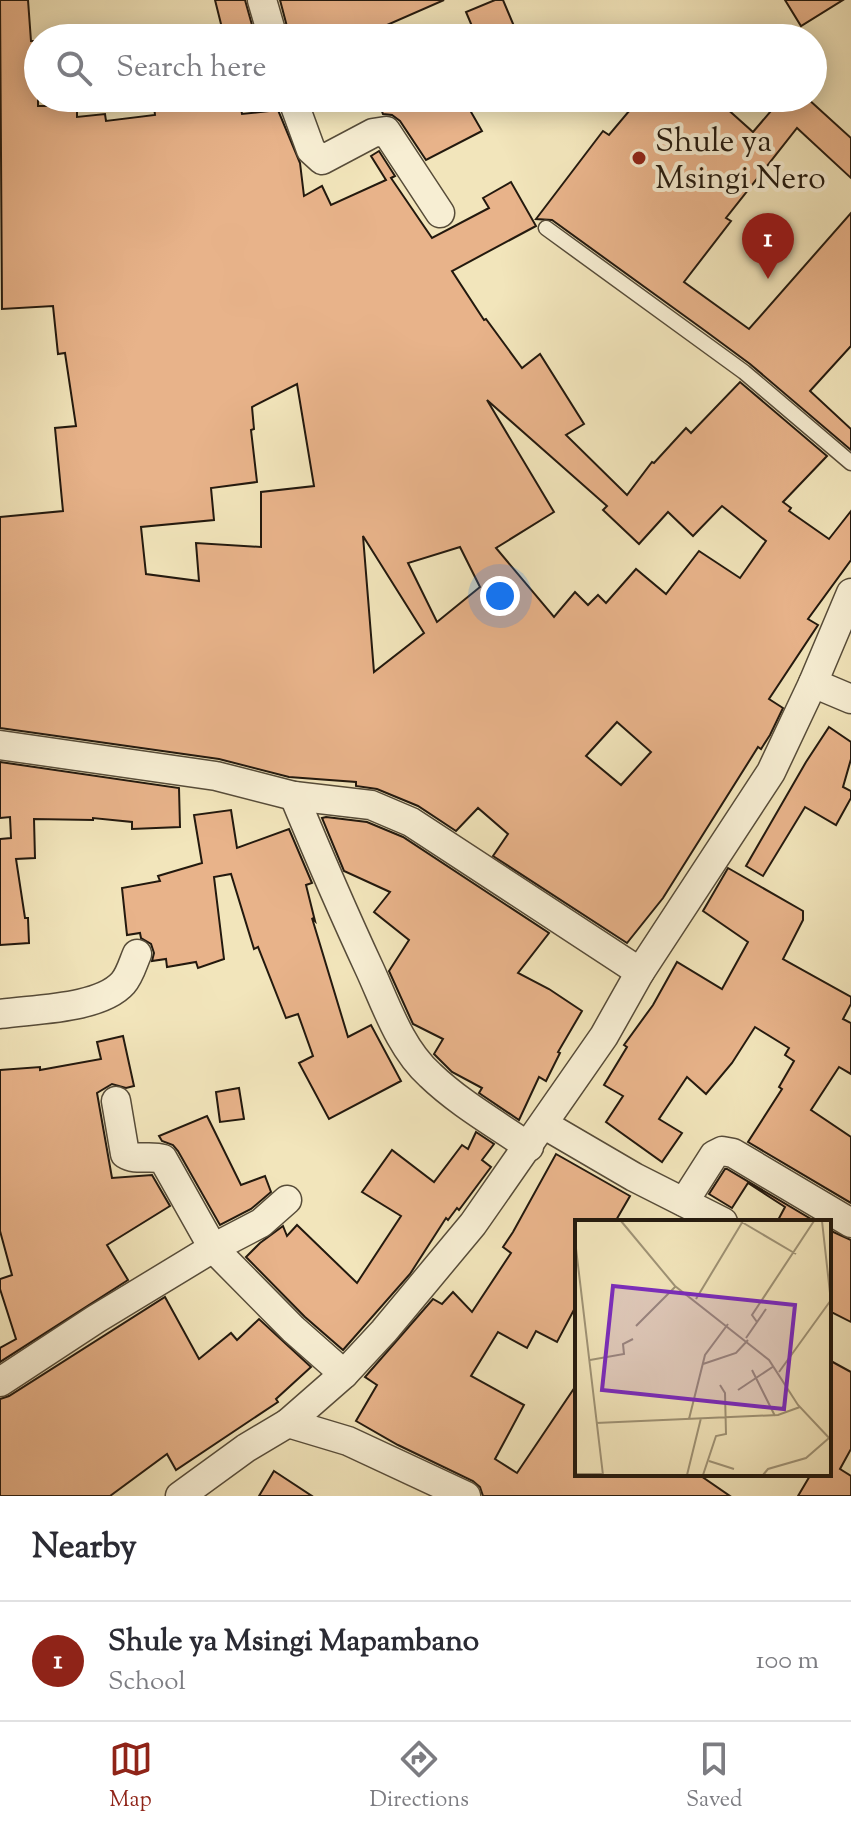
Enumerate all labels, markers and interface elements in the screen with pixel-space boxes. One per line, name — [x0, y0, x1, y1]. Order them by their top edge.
search box — [24, 24, 827, 112]
icon: search — [52, 46, 96, 90]
text: Search here — [116, 47, 266, 90]
place label: Shule ya Msingi Nero — [655, 120, 826, 203]
marker: Shule ya Msingi Nero — [630, 149, 648, 167]
pin: 1 — [742, 213, 794, 279]
your location — [480, 576, 520, 616]
inset map — [575, 1220, 831, 1476]
text: Nearby — [32, 1524, 137, 1573]
text: Shule ya Msingi Mapambano — [108, 1621, 479, 1664]
text: 1 — [54, 1643, 62, 1680]
text: 100 m — [756, 1643, 819, 1680]
text: School — [108, 1664, 186, 1701]
tab: Map — [109, 1737, 153, 1817]
tab: Directions — [370, 1737, 469, 1817]
tab: Saved — [686, 1737, 742, 1817]

